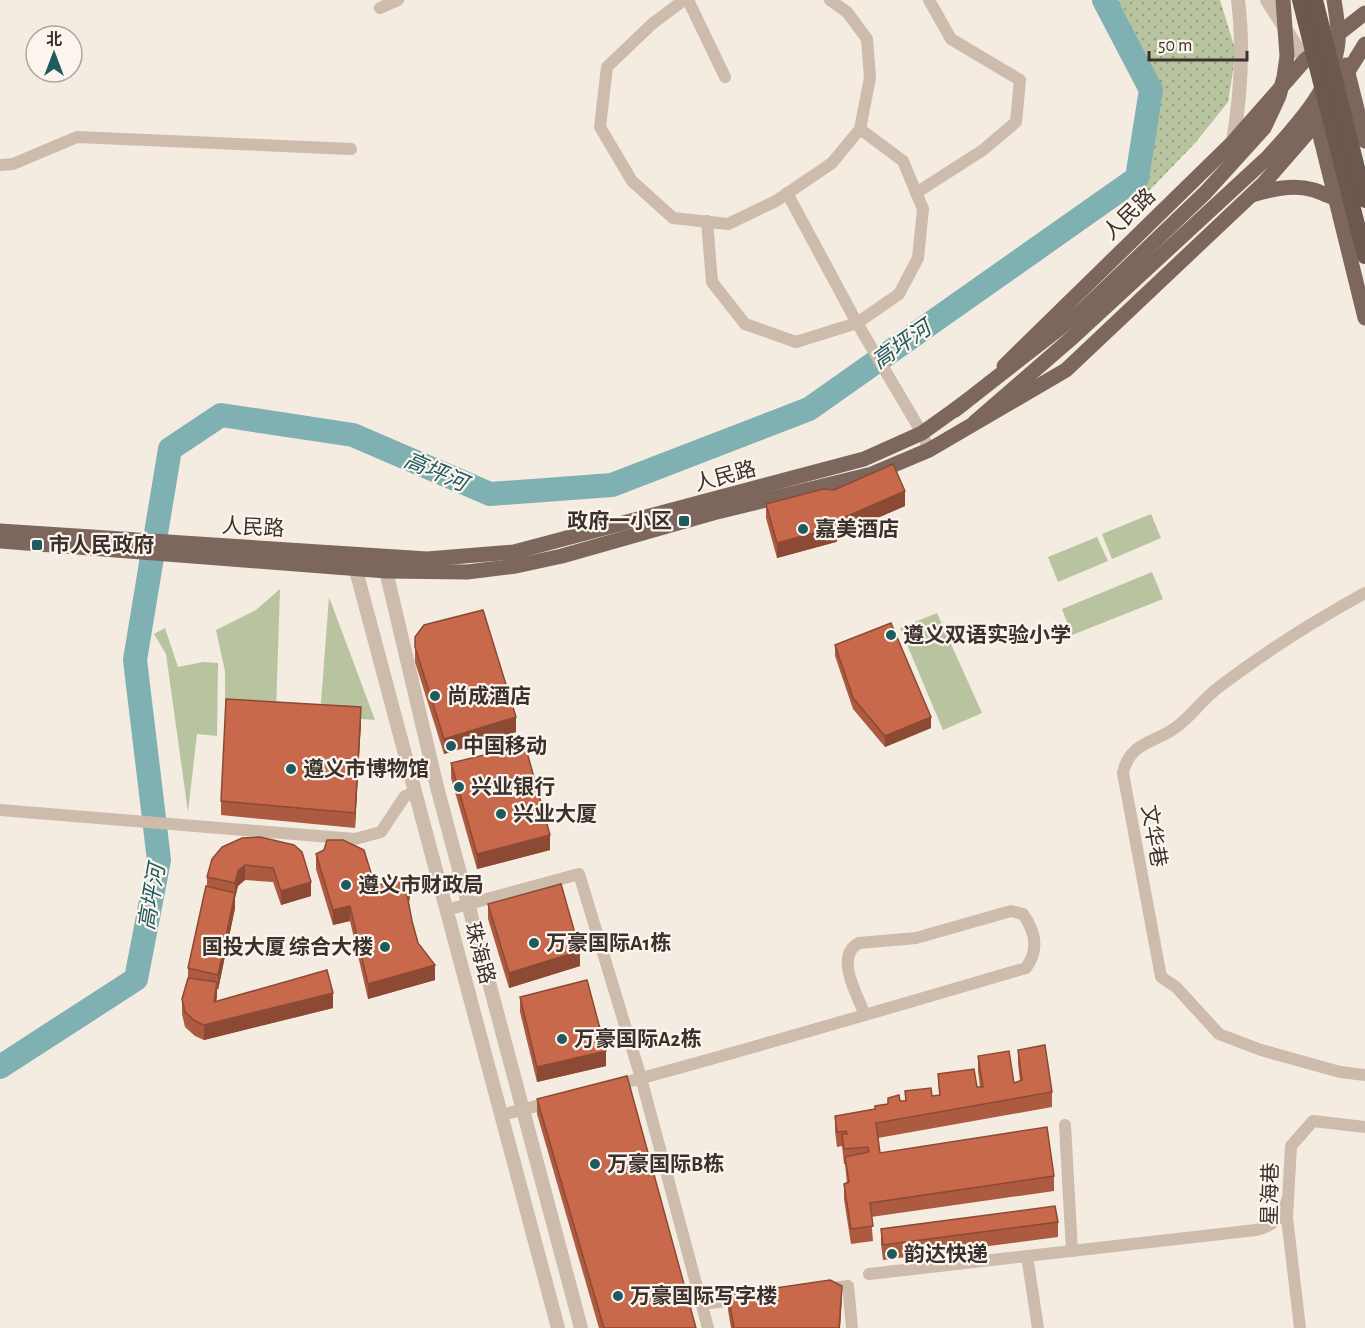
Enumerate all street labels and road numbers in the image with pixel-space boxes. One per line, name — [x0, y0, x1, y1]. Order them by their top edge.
street label: 人民路 — [1099, 184, 1159, 244]
street label: 人民路 — [692, 457, 758, 495]
street label: 人民路 — [221, 514, 285, 540]
street label: 文华巷 — [1138, 803, 1170, 869]
street label: 珠海路 — [461, 920, 499, 986]
street label: 星海巷 — [1258, 1162, 1282, 1226]

